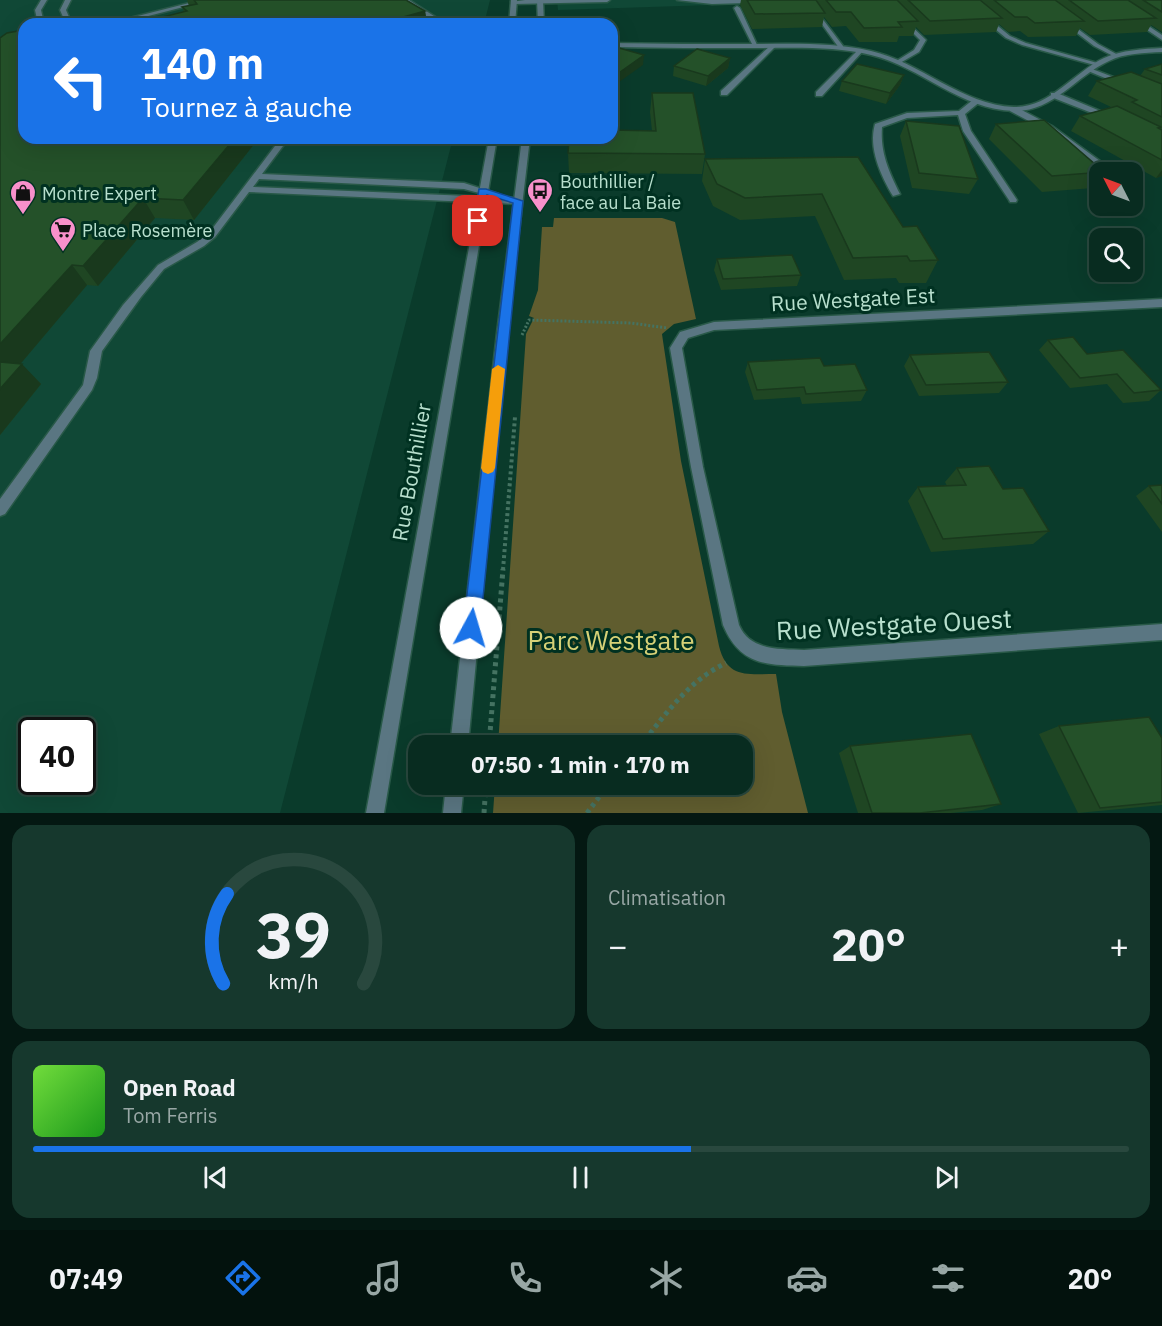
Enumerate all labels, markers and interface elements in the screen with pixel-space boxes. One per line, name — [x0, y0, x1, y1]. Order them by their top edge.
text: 140 m — [141, 36, 264, 91]
icon: left — [42, 42, 120, 120]
text: Tournez à gauche — [141, 89, 352, 124]
north arrow — [1089, 162, 1143, 216]
map controls — [1089, 162, 1143, 282]
place label: Bouthillier / face au La Baie — [560, 170, 681, 214]
bus stop icon: Bouthillier / face au La Baie — [525, 176, 555, 214]
shop icon: Montre Expert — [8, 178, 38, 216]
place label: Montre Expert — [42, 182, 157, 205]
pin — [452, 195, 503, 246]
icon: arrive — [461, 204, 494, 237]
supermarket icon: Place Rosemère — [48, 215, 78, 253]
place label: Place Rosemère — [82, 219, 213, 242]
button: search — [1089, 228, 1143, 282]
street label: Rue Westgate Est — [770, 281, 936, 317]
street label: Rue Bouthillier — [385, 401, 437, 543]
position arrow — [439, 596, 503, 660]
street label: Rue Westgate Ouest — [775, 601, 1013, 647]
park label: Parc Westgate — [527, 623, 695, 657]
speed limit sign: 40 — [18, 717, 96, 795]
text: 07:50 · 1 min · 170 m — [471, 750, 690, 779]
text: Climatisation — [608, 884, 726, 911]
text: 39 — [256, 894, 331, 975]
text: 20° — [831, 915, 906, 973]
text: − — [608, 924, 628, 967]
text: + — [1109, 924, 1129, 967]
text: km/h — [268, 967, 319, 995]
text: Open Road — [123, 1073, 236, 1102]
text: Tom Ferris — [123, 1102, 218, 1129]
icon: previous — [199, 1161, 232, 1194]
icon: pause — [564, 1161, 597, 1194]
icon: next — [930, 1161, 963, 1194]
icon: directions — [222, 1257, 264, 1299]
icon: music — [363, 1257, 405, 1299]
icon: phone — [504, 1257, 546, 1299]
icon: climate — [645, 1257, 687, 1299]
icon: car — [786, 1257, 828, 1299]
icon: filters — [927, 1257, 969, 1299]
text: 07:49 — [49, 1261, 123, 1296]
text: 20° — [1067, 1261, 1112, 1296]

